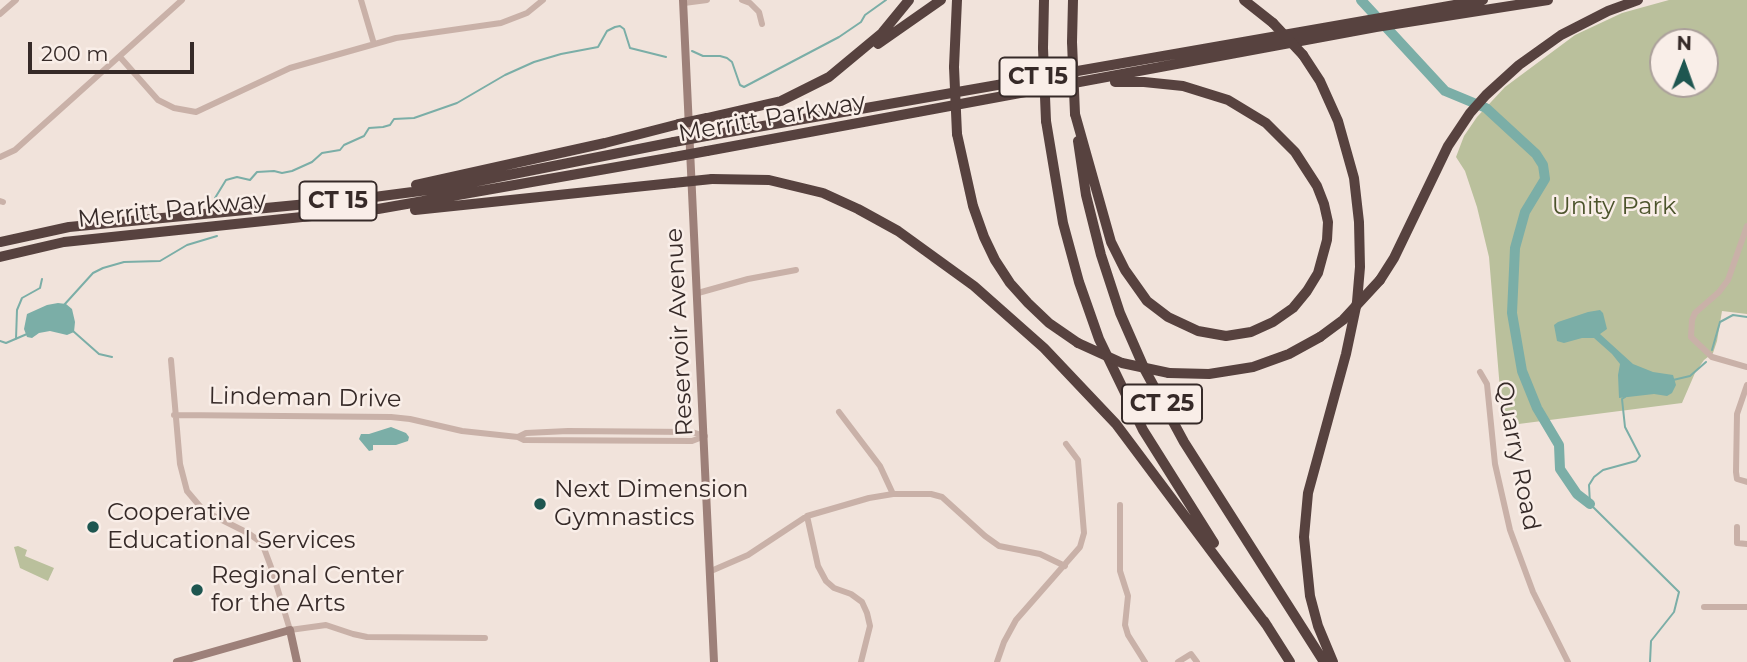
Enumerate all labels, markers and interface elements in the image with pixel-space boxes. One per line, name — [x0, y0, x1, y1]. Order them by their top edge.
scale bar — [32, 28, 198, 72]
north arrow — [1649, 28, 1719, 98]
text: N — [1676, 32, 1692, 55]
text: 200 m — [41, 41, 108, 66]
road number: CT 15 — [1000, 58, 1076, 96]
street label: Merritt Parkway — [676, 87, 868, 149]
road number: CT 15 — [300, 182, 376, 220]
street label: Merritt Parkway — [76, 186, 268, 234]
park label: Unity Park — [1552, 193, 1676, 221]
street label: Reservoir Avenue — [660, 227, 700, 437]
street label: Quarry Road — [1488, 379, 1546, 533]
street label: Lindeman Drive — [208, 382, 402, 414]
road number: CT 25 — [1122, 384, 1202, 424]
place label: Next Dimension Gymnastics — [554, 476, 748, 532]
marker: Next Dimension Gymnastics — [532, 496, 548, 512]
place label: Cooperative Educational Services — [107, 499, 356, 555]
marker: Cooperative Educational Services — [85, 519, 101, 535]
place label: Regional Center for the Arts — [211, 562, 405, 618]
marker: Regional Center for the Arts — [189, 582, 205, 598]

